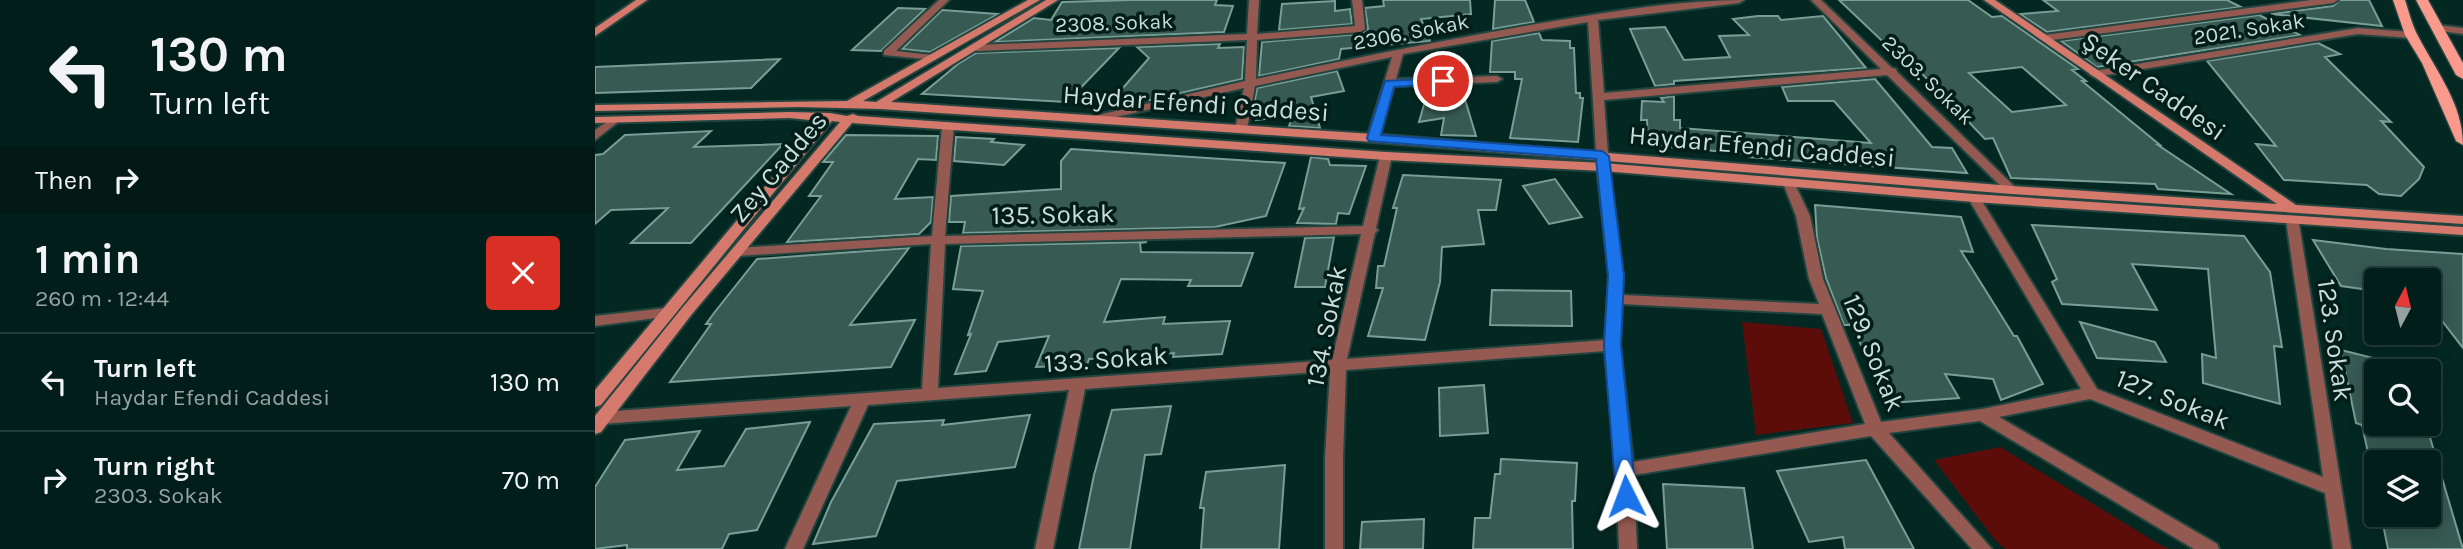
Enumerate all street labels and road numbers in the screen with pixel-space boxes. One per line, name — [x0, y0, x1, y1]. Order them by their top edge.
street label: 2021. Sokak — [2192, 8, 2306, 50]
street label: 2308. Sokak — [1055, 9, 1174, 37]
street label: 2306. Sokak — [1351, 9, 1471, 55]
street label: Şeker Caddesi — [2076, 25, 2232, 147]
street label: 2303. Sokak — [1877, 31, 1979, 130]
street label: Haydar Efendi Caddesi — [1062, 79, 1330, 128]
street label: Zey Caddes — [723, 106, 834, 229]
street label: Haydar Efendi Caddesi — [1628, 119, 1896, 174]
street label: 135. Sokak — [991, 198, 1115, 231]
street label: 134. Sokak — [1300, 263, 1353, 389]
street label: 123. Sokak — [2311, 277, 2358, 403]
street label: 129. Sokak — [1836, 290, 1911, 416]
street label: 133. Sokak — [1043, 340, 1169, 379]
street label: 127. Sokak — [2111, 363, 2234, 436]

